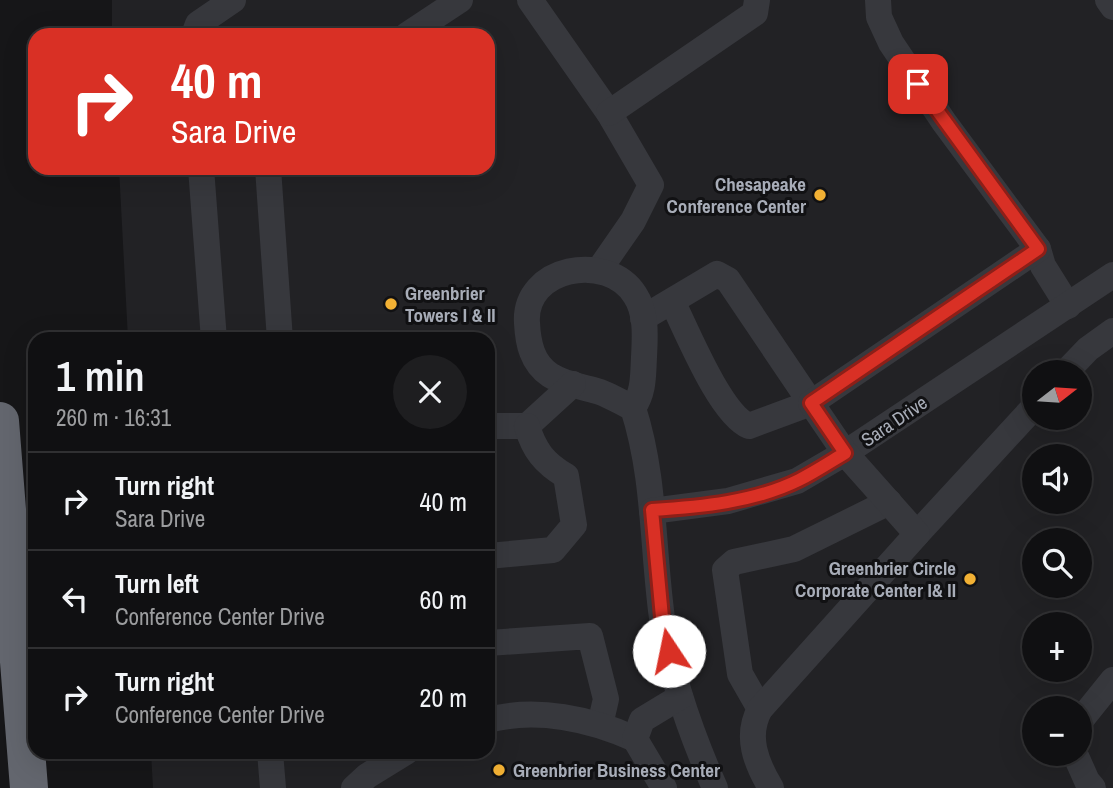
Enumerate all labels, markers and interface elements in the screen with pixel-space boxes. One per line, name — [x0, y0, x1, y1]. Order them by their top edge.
text: 40 m — [171, 47, 263, 113]
pin — [888, 54, 948, 114]
icon: right — [56, 56, 147, 147]
icon: arrive — [899, 65, 937, 103]
text: Sara Drive — [171, 110, 296, 153]
place label: Chesapeake Conference Center — [667, 171, 806, 219]
marker: Chesapeake Conference Center — [812, 187, 828, 203]
place label: Greenbrier Towers I & II — [405, 280, 496, 328]
marker: Greenbrier Towers I & II — [383, 296, 399, 312]
text: 1 min — [56, 348, 145, 404]
button: close — [393, 355, 467, 429]
north arrow — [1022, 360, 1092, 430]
map controls — [1022, 360, 1092, 766]
street label: Sara Drive — [856, 389, 932, 453]
text: 260 m · 16:31 — [56, 402, 171, 433]
button: sound — [1022, 444, 1092, 514]
text: Turn right — [115, 468, 214, 503]
icon: right — [56, 482, 94, 520]
text: 40 m — [420, 484, 467, 519]
text: Sara Drive — [115, 503, 205, 534]
button: search — [1022, 528, 1092, 598]
place label: Greenbrier Circle Corporate Center I& II — [795, 555, 956, 603]
text: Turn left — [115, 566, 199, 601]
marker: Greenbrier Circle Corporate Center I& II — [962, 571, 978, 587]
icon: left — [56, 580, 94, 618]
text: 60 m — [420, 582, 467, 617]
text: Conference Center Drive — [115, 601, 325, 632]
button: + — [1022, 612, 1092, 682]
position arrow — [632, 614, 706, 688]
text: Turn right — [115, 664, 214, 699]
icon: right — [56, 678, 94, 716]
text: 20 m — [420, 680, 467, 715]
button: − — [1022, 696, 1092, 766]
text: Conference Center Drive — [115, 699, 325, 730]
place label: Greenbrier Business Center — [513, 757, 720, 783]
marker: Greenbrier Business Center — [491, 762, 507, 778]

